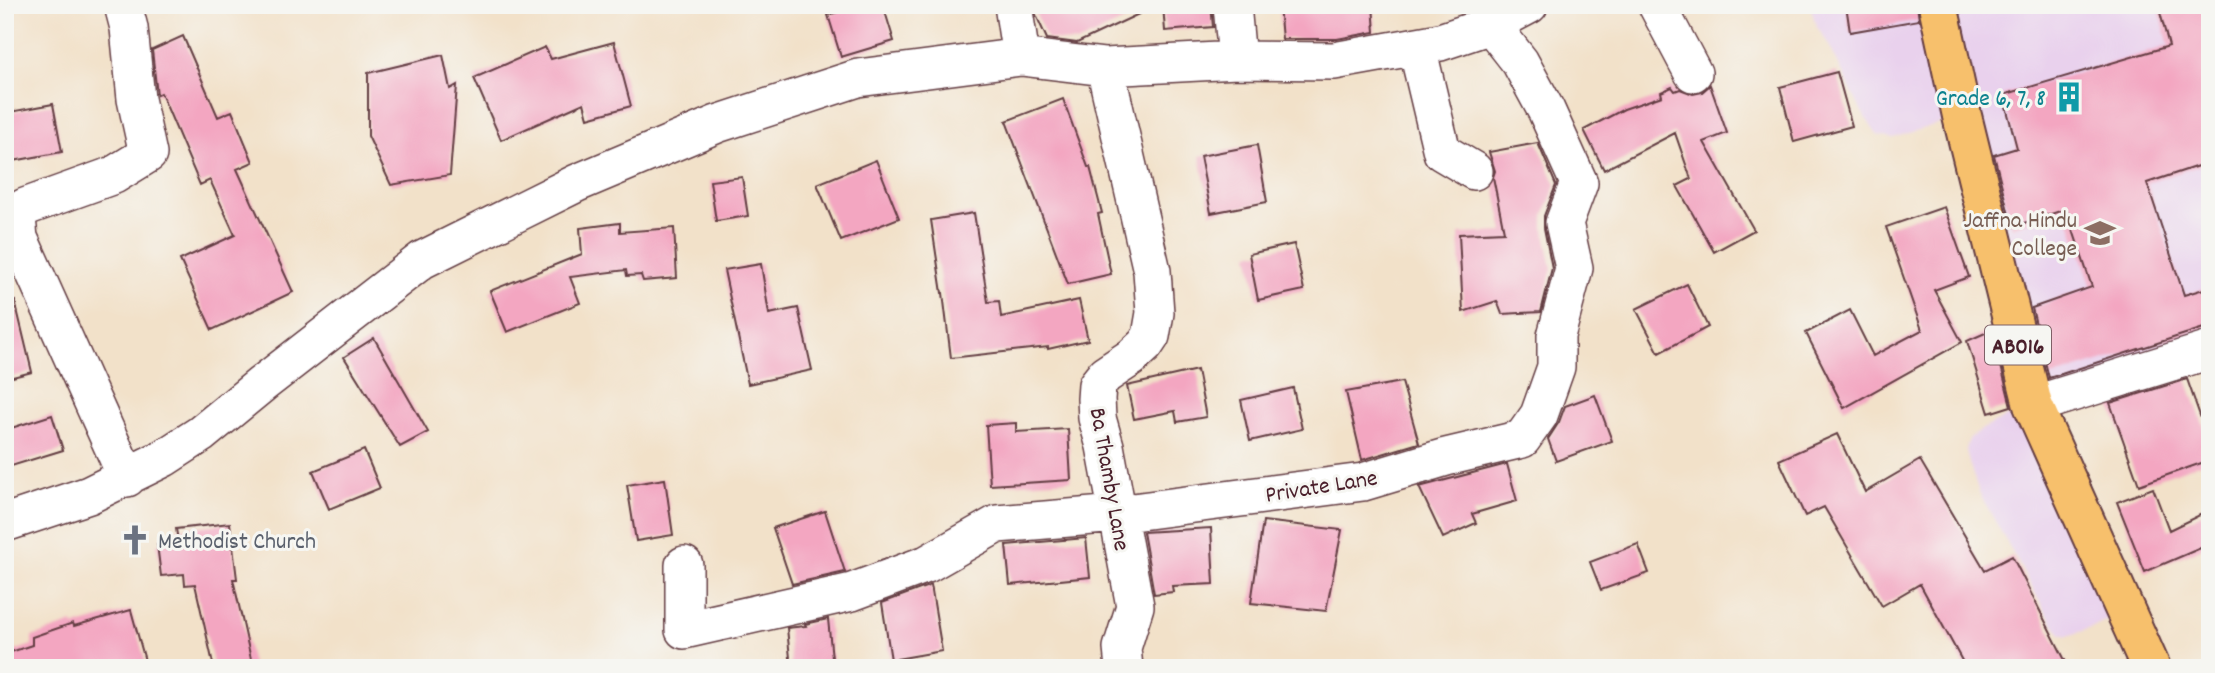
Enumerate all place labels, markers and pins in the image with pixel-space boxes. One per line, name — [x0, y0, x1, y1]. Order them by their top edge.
building icon: Grade 6, 7, 8 — [2052, 80, 2086, 114]
place label: Grade 6, 7, 8 — [1936, 83, 2046, 117]
place label: Jaffna Hindu College — [1964, 205, 2077, 267]
school or university icon: Jaffna Hindu College — [2083, 216, 2117, 250]
church icon: Methodist Church — [118, 523, 152, 557]
place label: Methodist Church — [158, 526, 316, 560]

